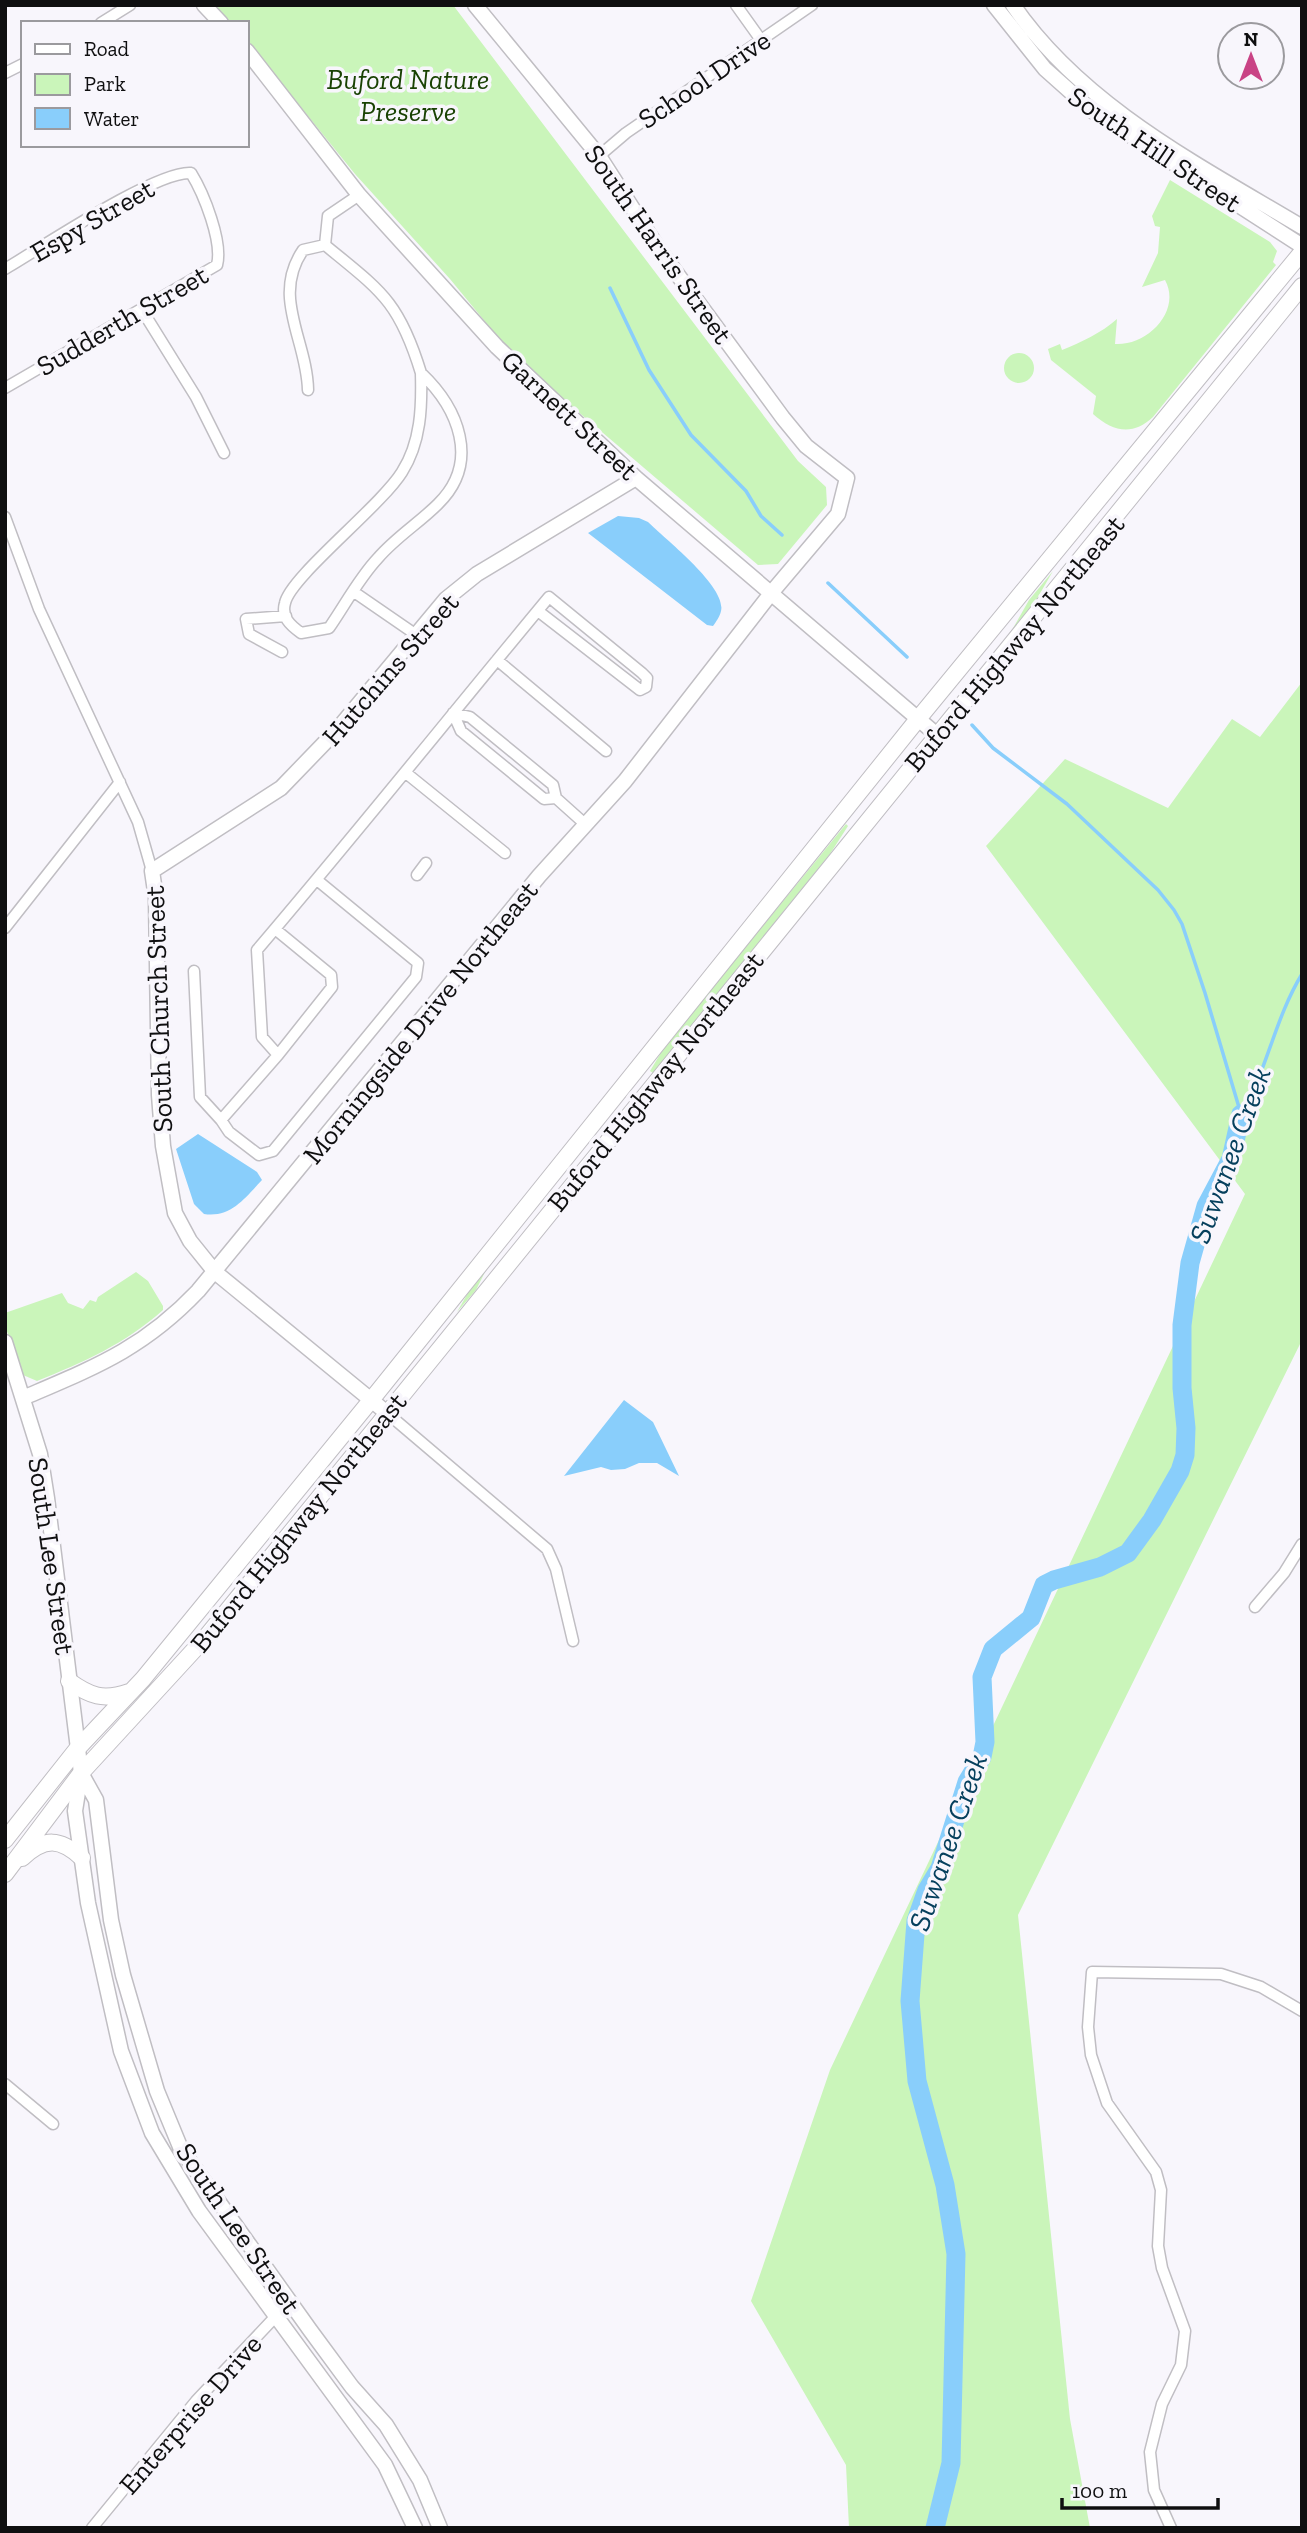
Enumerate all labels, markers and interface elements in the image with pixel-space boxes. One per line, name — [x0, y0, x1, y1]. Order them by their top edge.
legend — [21, 21, 248, 147]
north arrow — [1216, 21, 1286, 91]
street label: School Drive — [632, 23, 777, 136]
text: N — [1244, 28, 1258, 51]
text: Road — [84, 36, 130, 61]
park label: Buford Nature Preserve — [327, 63, 489, 128]
text: Park — [84, 71, 126, 96]
street label: South Hill Street — [1062, 79, 1248, 220]
text: Water — [84, 106, 139, 131]
street label: South Harris Street — [578, 138, 740, 351]
street label: Espy Street — [24, 171, 161, 269]
street label: Sudderth Street — [31, 258, 214, 383]
street label: Garnett Street — [495, 344, 645, 487]
street label: Buford Highway Northeast — [897, 508, 1132, 778]
street label: Hutchins Street — [315, 586, 466, 752]
street label: Morningside Drive Northeast — [296, 874, 545, 1170]
street label: South Church Street — [138, 884, 179, 1133]
street label: Buford Highway Northeast — [540, 944, 771, 1218]
water label: Suwanee Creek — [1181, 1062, 1279, 1248]
street label: Buford Highway Northeast — [183, 1385, 414, 1659]
street label: South Lee Street — [21, 1455, 82, 1657]
water label: Suwanee Creek — [901, 1749, 995, 1935]
street label: South Lee Street — [169, 2137, 308, 2320]
street label: Enterprise Drive — [112, 2328, 269, 2501]
scale bar — [1062, 2466, 1218, 2510]
text: 100 m — [1072, 2478, 1127, 2503]

